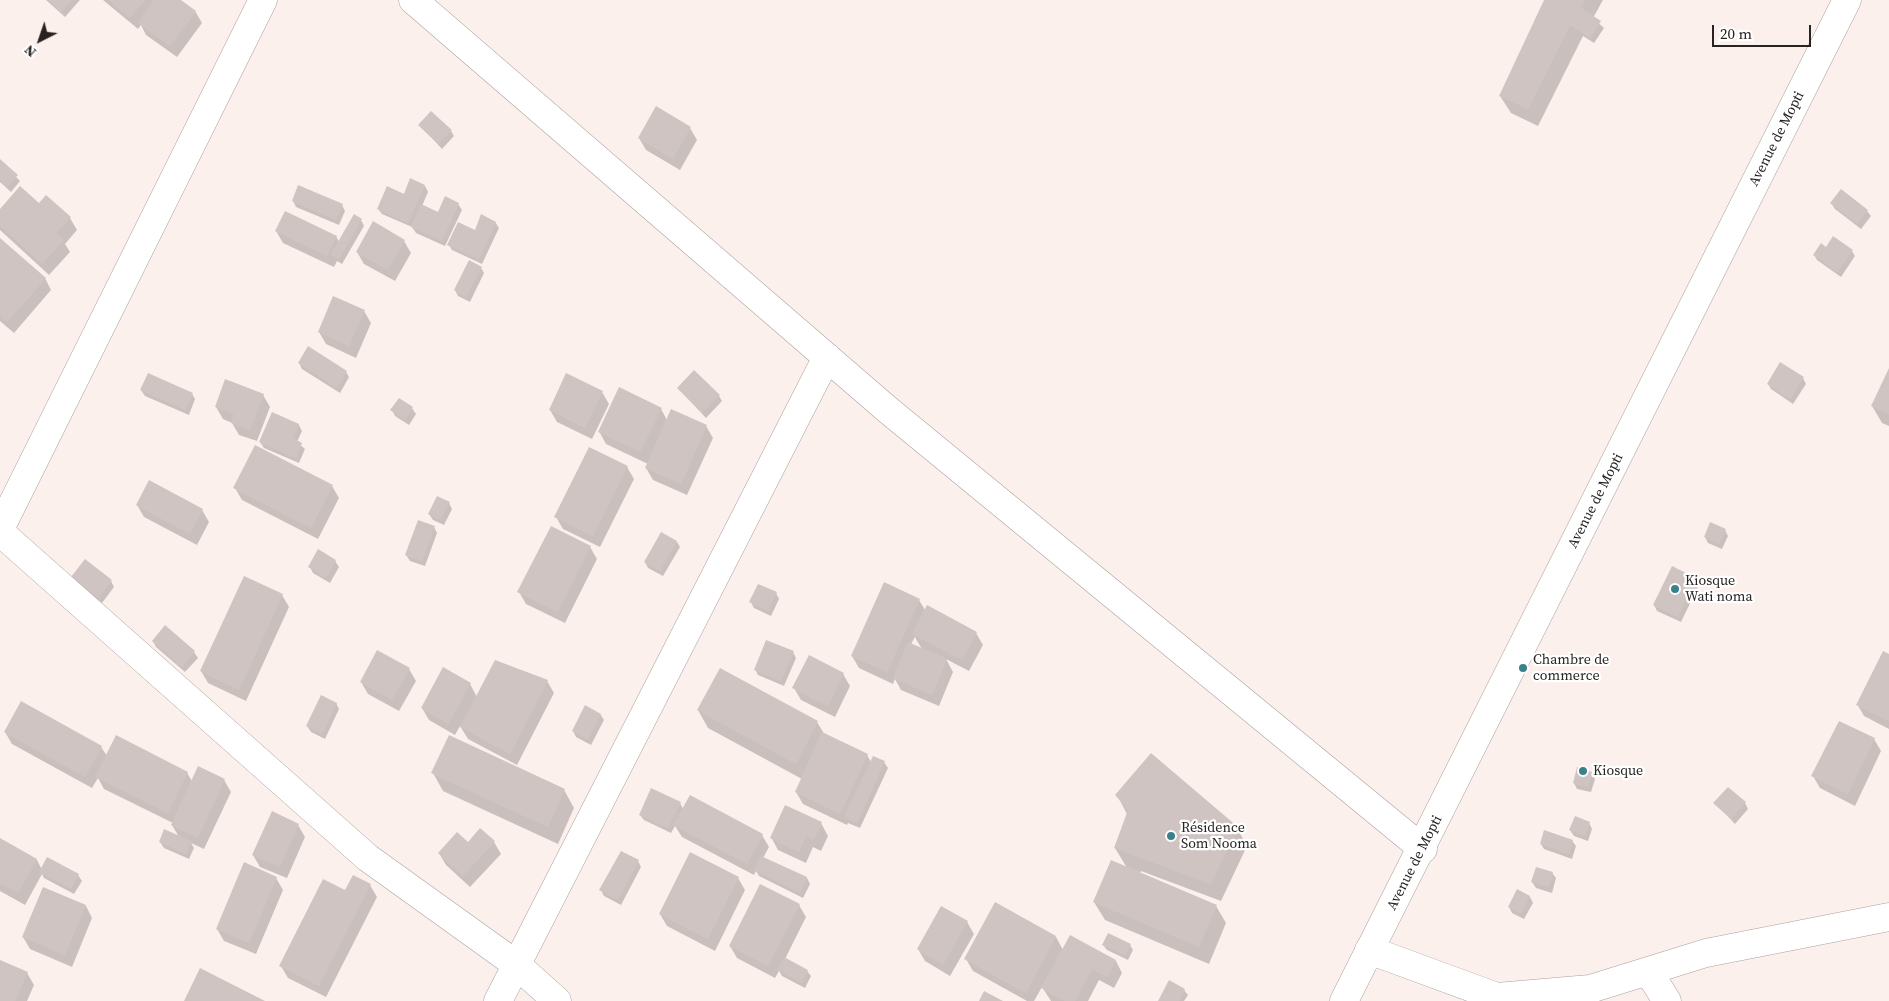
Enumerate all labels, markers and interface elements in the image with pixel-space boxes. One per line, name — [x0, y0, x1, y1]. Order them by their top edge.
north arrow — [15, 15, 65, 65]
scale bar — [1714, 15, 1813, 47]
text: 20 m — [1720, 23, 1752, 44]
text: N — [20, 40, 41, 62]
street label: Avenue de Mopti — [1746, 89, 1808, 189]
street label: Avenue de Mopti — [1565, 451, 1627, 551]
place label: Kiosque Wati noma — [1685, 573, 1753, 606]
marker: Kiosque Wati noma — [1669, 583, 1681, 595]
place label: Chambre de commerce — [1533, 652, 1609, 684]
marker: Chambre de commerce — [1517, 662, 1529, 674]
place label: Kiosque — [1593, 763, 1643, 779]
marker: Kiosque — [1577, 765, 1589, 777]
street label: Avenue de Mopti — [1384, 813, 1446, 913]
place label: Résidence Som Nooma — [1181, 820, 1257, 852]
marker: Résidence Som Nooma — [1165, 830, 1177, 842]

